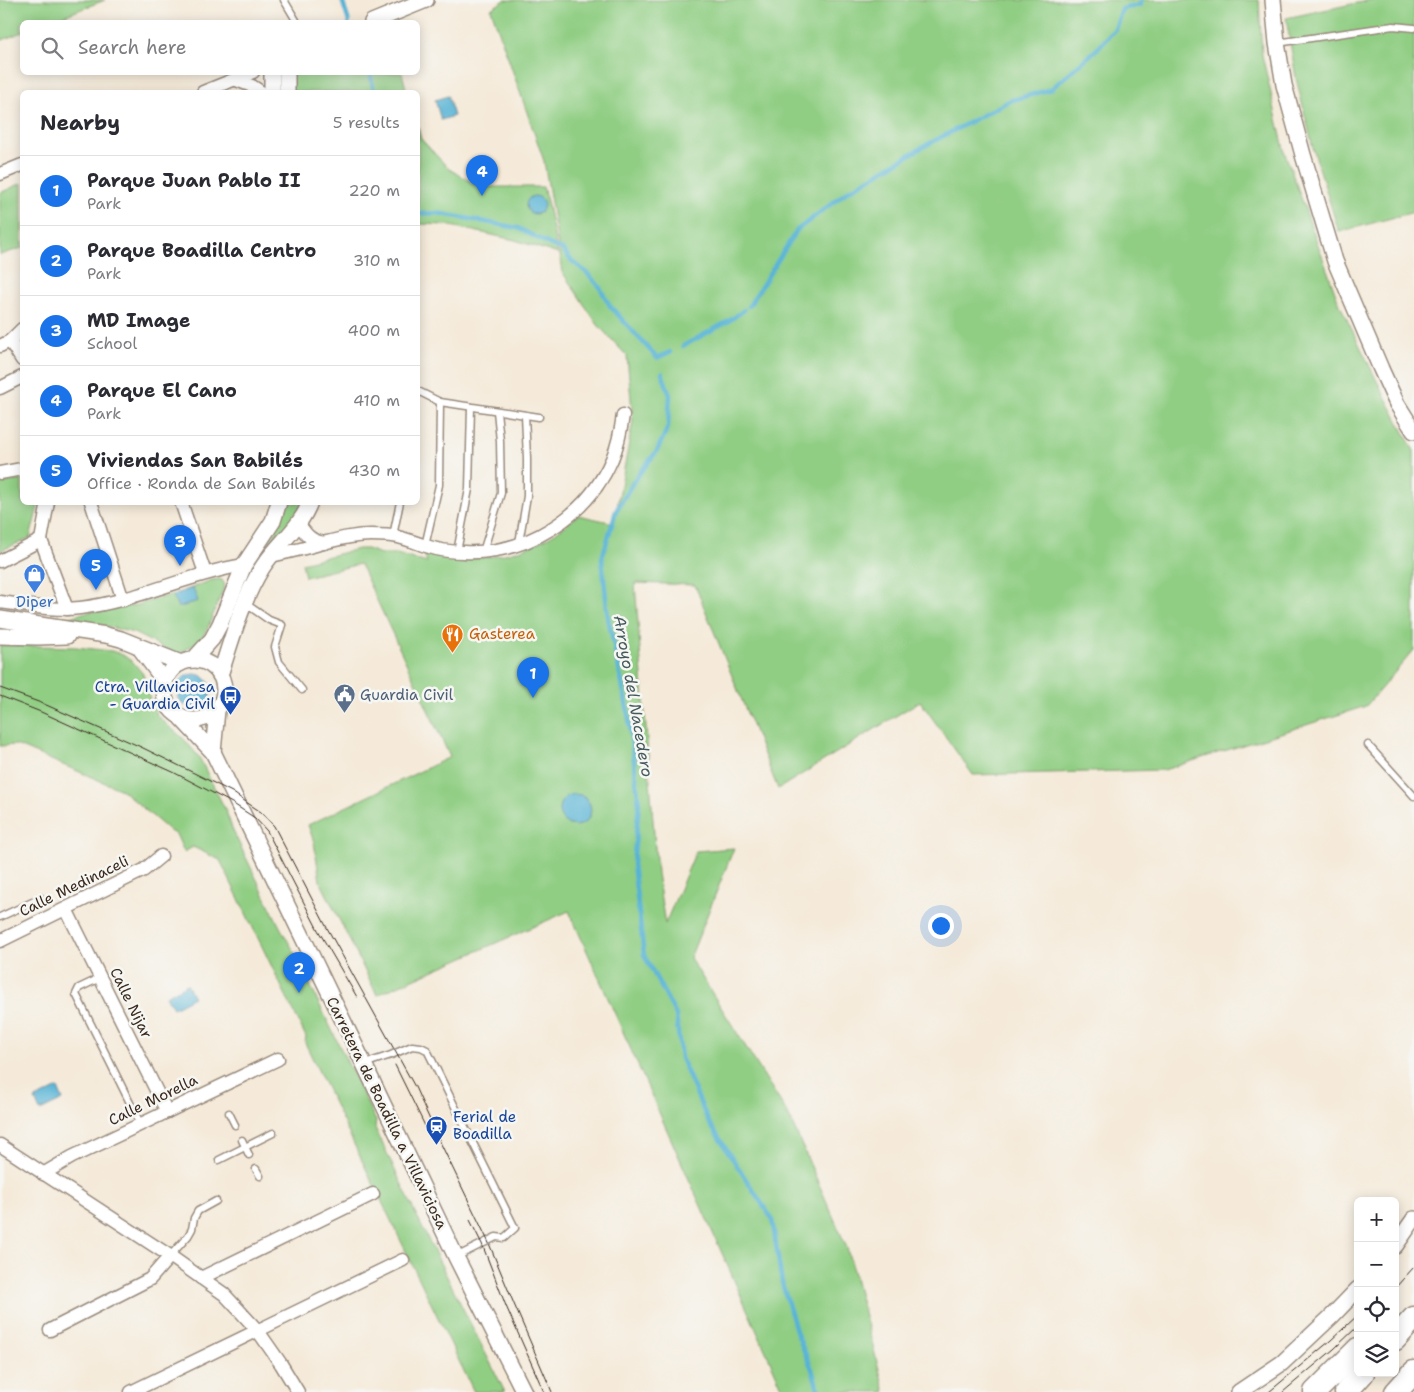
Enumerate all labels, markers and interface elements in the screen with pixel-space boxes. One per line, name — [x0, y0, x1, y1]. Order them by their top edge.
search box — [20, 20, 420, 75]
icon: search — [38, 34, 66, 62]
text: Search here — [78, 35, 187, 60]
text: Nearby — [40, 109, 120, 137]
text: 5 results — [333, 112, 400, 133]
pin: 4 — [466, 155, 498, 196]
text: Parque Juan Pablo II — [87, 168, 301, 193]
text: 1 — [52, 180, 60, 201]
text: 220 m — [348, 180, 400, 201]
text: Park — [87, 193, 121, 214]
text: Parque Boadilla Centro — [87, 238, 316, 263]
text: 2 — [50, 250, 62, 271]
text: 310 m — [353, 250, 400, 271]
text: Park — [87, 263, 121, 284]
text: MD Image — [87, 308, 190, 333]
text: 3 — [50, 320, 62, 341]
text: 400 m — [347, 320, 400, 341]
text: School — [87, 333, 137, 354]
text: Parque El Cano — [87, 378, 237, 403]
text: 4 — [50, 390, 62, 411]
text: 410 m — [353, 390, 400, 411]
text: Park — [87, 403, 121, 424]
text: Viviendas San Babilés — [87, 448, 303, 473]
text: 5 — [51, 460, 61, 481]
text: 430 m — [349, 460, 400, 481]
text: Office · Ronda de San Babilés — [87, 473, 316, 494]
pin: 3 — [164, 525, 196, 566]
pin: 5 — [80, 549, 112, 590]
shop icon: Diper — [23, 562, 47, 593]
place label: Diper — [16, 592, 54, 612]
water label: Arroyo del Nacedero — [609, 614, 658, 779]
restaurant icon: Gasterea — [441, 622, 465, 653]
place label: Gasterea — [469, 624, 536, 644]
pin: 1 — [517, 657, 549, 698]
place label: Ctra. Villaviciosa - Guardia Civil — [95, 677, 216, 714]
public building icon: Guardia Civil — [332, 683, 356, 714]
bus stop icon: Ctra. Villaviciosa - Guardia Civil — [219, 684, 243, 715]
place label: Guardia Civil — [360, 685, 454, 705]
street label: Calle Medinaceli — [16, 851, 132, 921]
your location — [928, 913, 954, 939]
pin: 2 — [283, 952, 315, 993]
street label: Calle Nijar — [105, 964, 157, 1042]
street label: Carretera de Boadilla a Villaviciosa — [322, 994, 452, 1233]
street label: Calle Morella — [105, 1069, 202, 1130]
place label: Ferial de Boadilla — [453, 1107, 516, 1144]
station icon: Ferial de Boadilla — [425, 1114, 449, 1145]
map controls — [1354, 1197, 1399, 1377]
button: + — [1354, 1197, 1399, 1242]
button: − — [1354, 1242, 1399, 1287]
button: locate — [1354, 1287, 1399, 1332]
button: layers — [1354, 1332, 1399, 1377]

